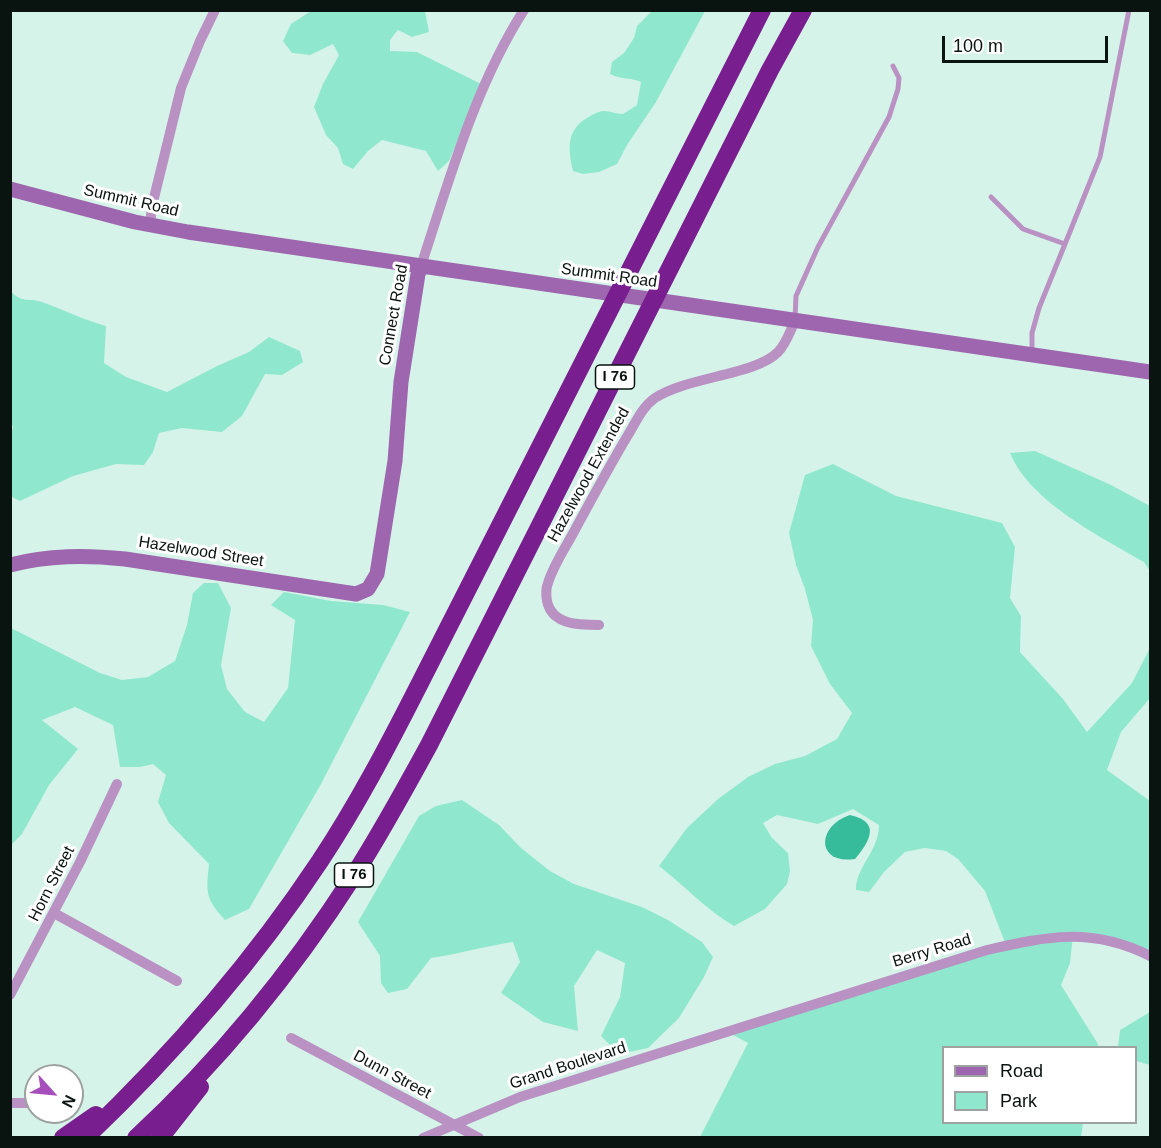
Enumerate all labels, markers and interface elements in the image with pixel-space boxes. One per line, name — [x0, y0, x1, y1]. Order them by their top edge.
scale bar — [945, 24, 1112, 62]
text: 100 m — [953, 36, 1003, 56]
street label: Summit Road — [82, 181, 180, 221]
street label: Summit Road — [560, 260, 658, 292]
street label: Connect Road — [376, 263, 412, 367]
road number: I 76 — [596, 365, 634, 389]
street label: Hazelwood Extended — [544, 404, 634, 546]
street label: Hazelwood Street — [137, 533, 265, 571]
street label: Horn Street — [25, 843, 79, 925]
road number: I 76 — [334, 863, 374, 887]
street label: Berry Road — [891, 930, 973, 972]
street label: Grand Boulevard — [508, 1038, 628, 1094]
street label: Dunn Street — [350, 1046, 434, 1104]
legend — [942, 1046, 1137, 1124]
text: Road — [1000, 1061, 1043, 1081]
north arrow — [24, 1064, 84, 1124]
text: Park — [1000, 1091, 1037, 1111]
text: N — [59, 1092, 79, 1111]

